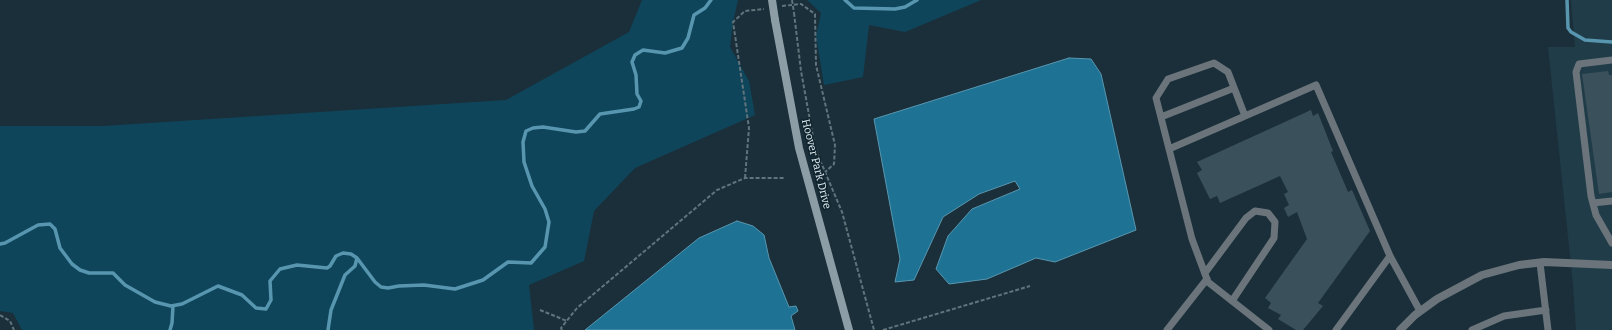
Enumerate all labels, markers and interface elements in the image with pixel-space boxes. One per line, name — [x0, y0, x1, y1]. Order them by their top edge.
street label: Hoover Park Drive — [798, 118, 834, 210]

